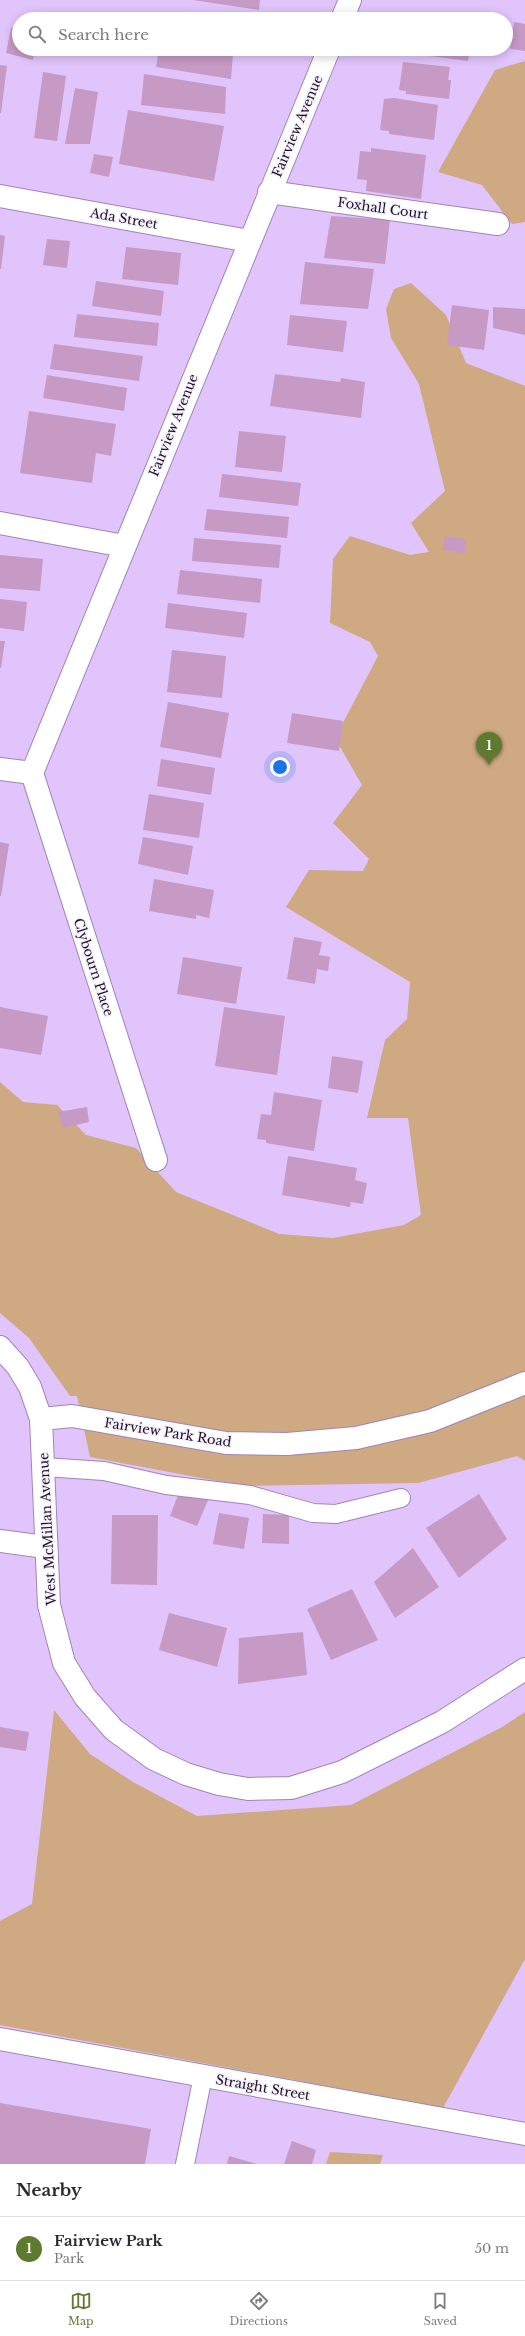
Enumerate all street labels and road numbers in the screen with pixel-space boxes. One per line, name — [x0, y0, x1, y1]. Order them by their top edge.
street label: Fairview Avenue — [268, 73, 327, 180]
street label: Foxhall Court — [337, 194, 429, 223]
street label: Ada Street — [88, 204, 159, 233]
street label: Fairview Avenue — [145, 371, 202, 479]
street label: Clybourn Place — [70, 916, 117, 1018]
street label: Fairview Park Road — [103, 1414, 233, 1451]
street label: West McMillan Avenue — [35, 1452, 60, 1607]
street label: Straight Street — [214, 2071, 312, 2104]

